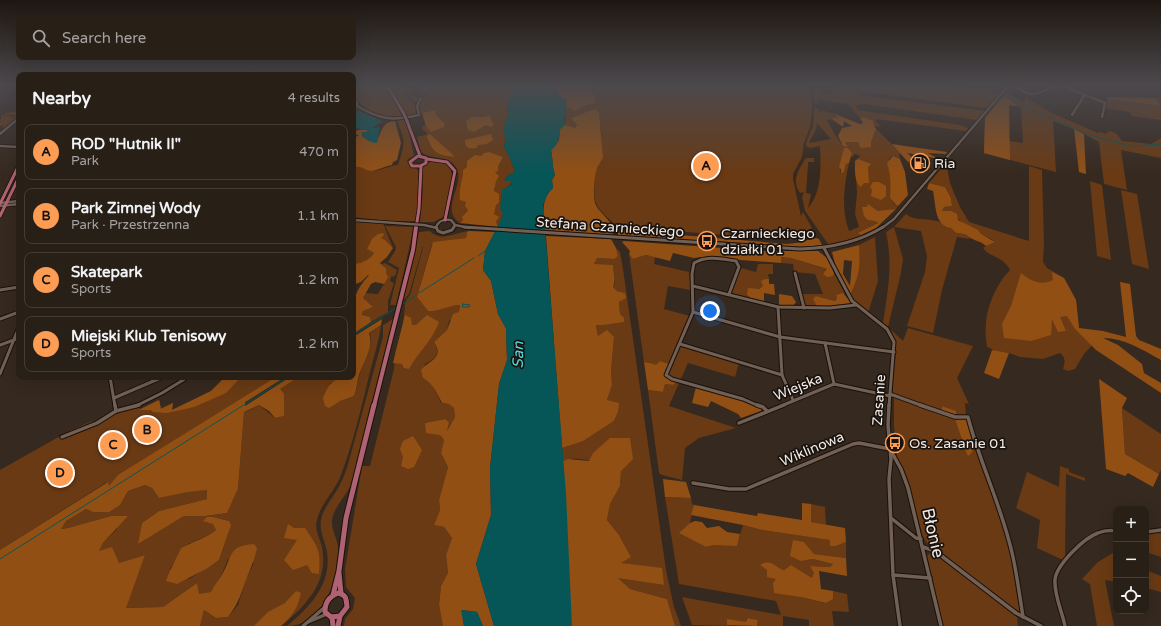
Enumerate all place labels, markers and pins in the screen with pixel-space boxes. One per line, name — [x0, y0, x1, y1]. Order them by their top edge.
pin: A — [693, 151, 719, 181]
fuel station icon: Ria — [909, 152, 931, 174]
place label: Ria — [934, 155, 955, 172]
place label: Czarnieckiego działki 01 — [721, 225, 815, 258]
bus stop icon: Czarnieckiego działki 01 — [696, 230, 718, 252]
pin: B — [134, 415, 160, 445]
pin: C — [100, 430, 126, 460]
bus stop icon: Os. Zasanie 01 — [884, 432, 906, 454]
place label: Os. Zasanie 01 — [909, 435, 1007, 452]
pin: D — [47, 458, 73, 488]

